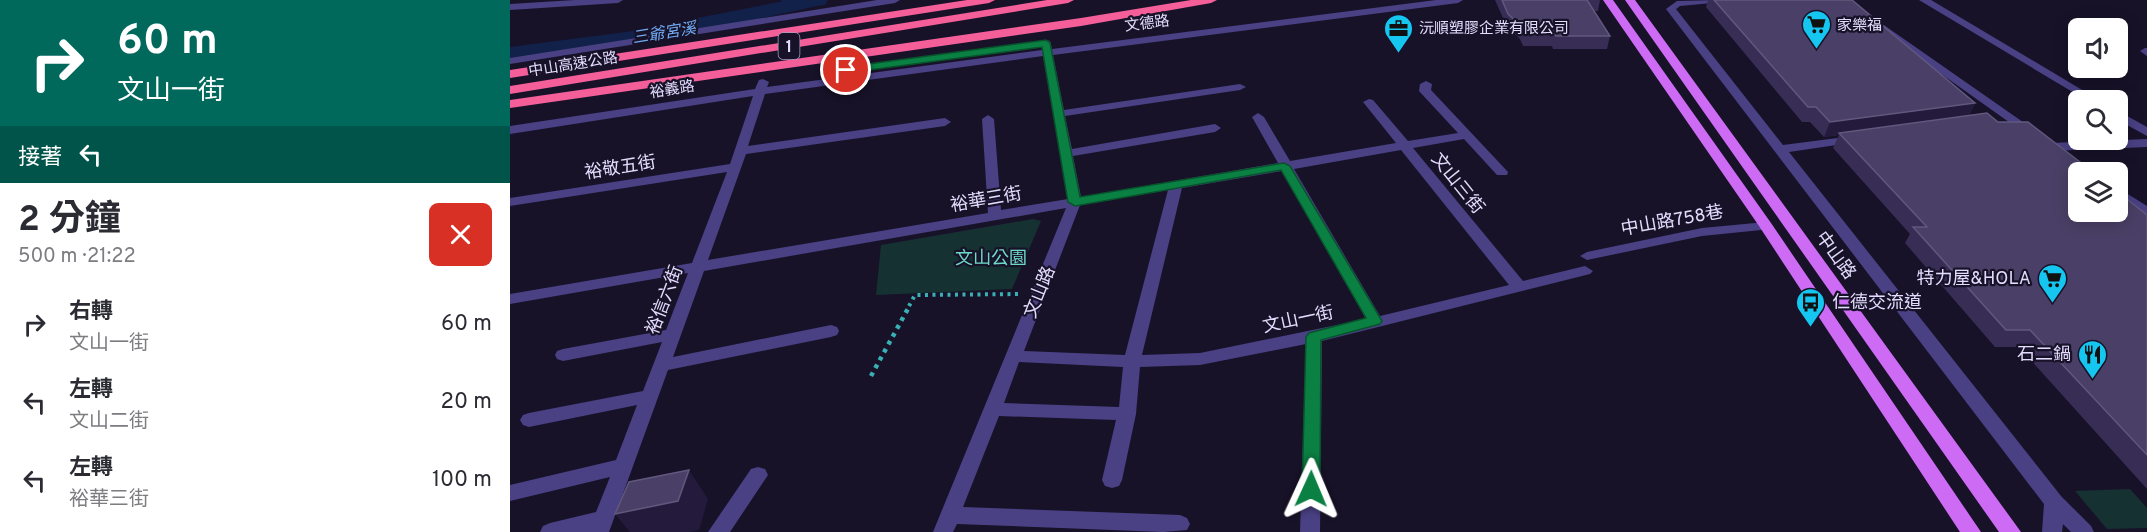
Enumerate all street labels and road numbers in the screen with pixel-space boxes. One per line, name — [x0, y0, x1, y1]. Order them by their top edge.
street label: 文德路 — [1124, 11, 1171, 37]
road number: 1 — [778, 33, 800, 59]
street label: 中山高速公路 — [527, 48, 619, 82]
street label: 裕義路 — [649, 78, 696, 103]
street label: 文山三街 — [1425, 149, 1488, 219]
street label: 裕敬五街 — [583, 151, 658, 185]
street label: 裕華三街 — [949, 183, 1024, 218]
street label: 中山路758巷 — [1619, 201, 1725, 242]
street label: 中山路 — [1810, 227, 1860, 284]
street label: 裕信六街 — [642, 263, 689, 338]
street label: 文山路 — [1020, 263, 1061, 322]
street label: 文山一街 — [1261, 302, 1336, 339]

